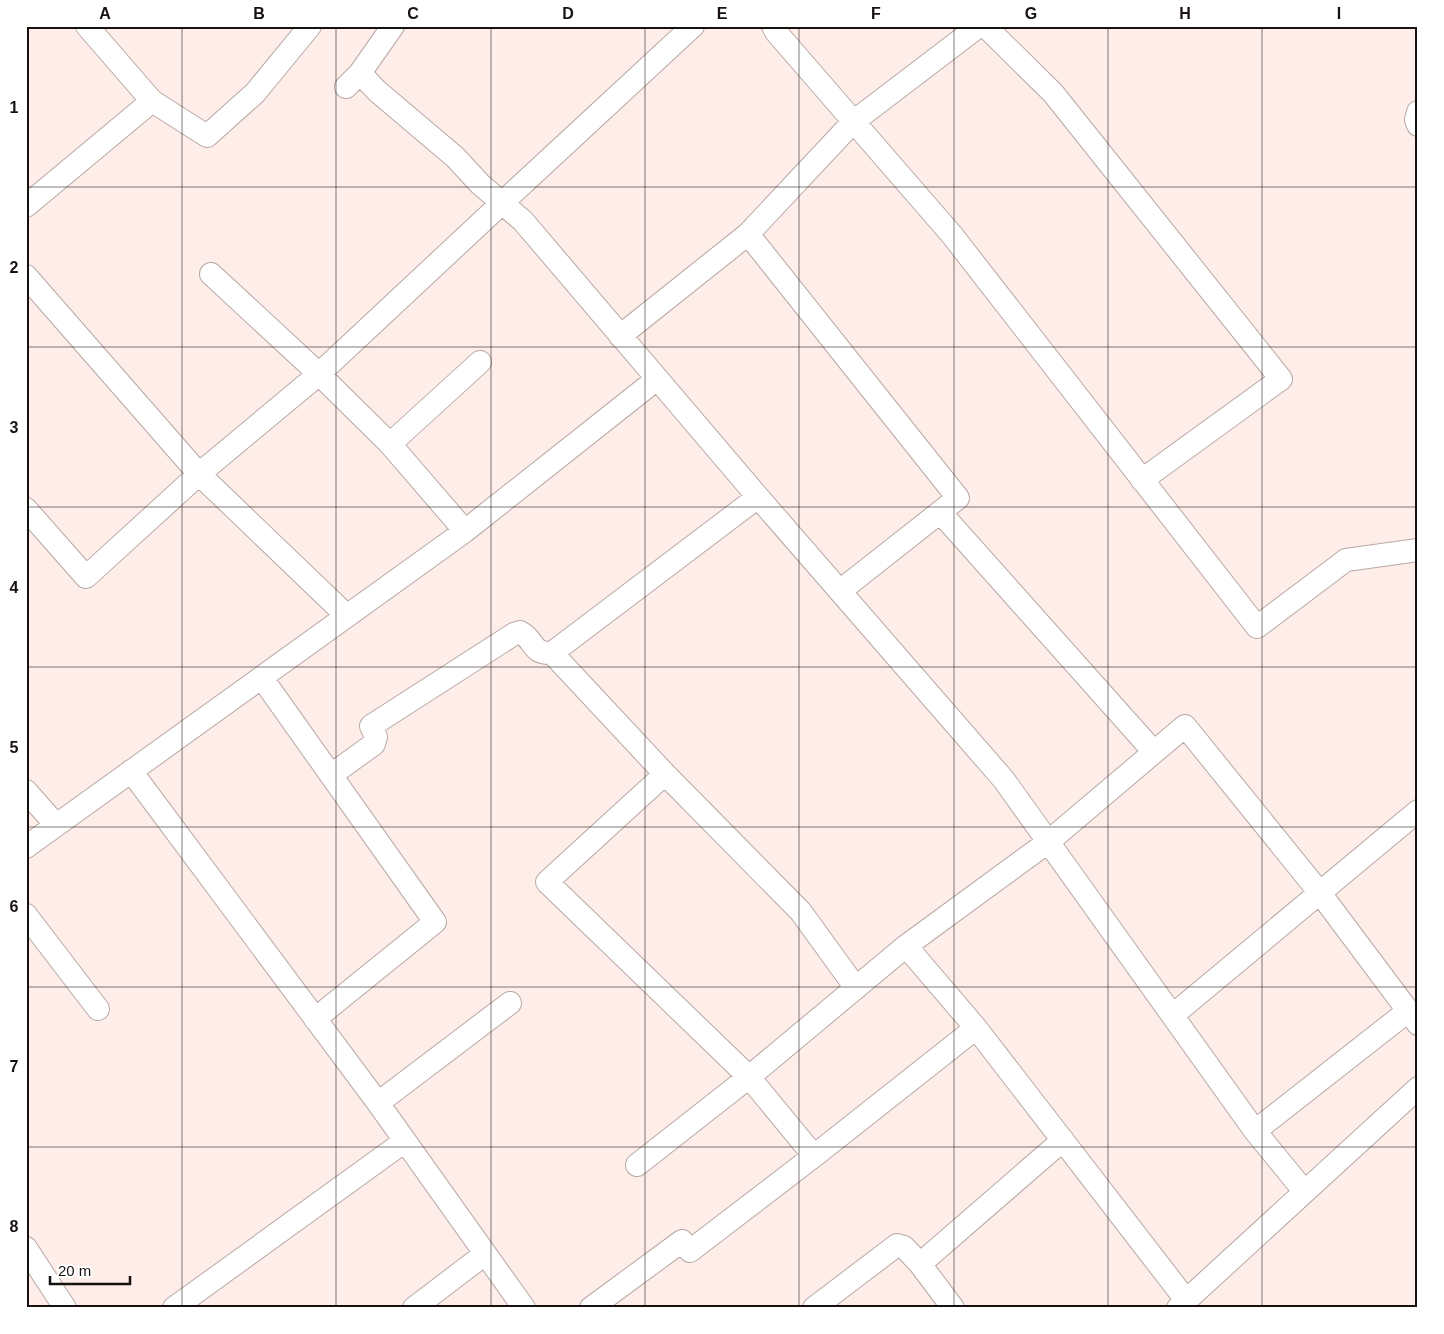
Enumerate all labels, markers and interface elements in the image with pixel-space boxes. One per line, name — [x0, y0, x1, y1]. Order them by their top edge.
text: A — [99, 5, 111, 22]
text: B — [253, 5, 265, 22]
text: C — [407, 5, 419, 22]
text: D — [562, 5, 574, 22]
text: E — [717, 5, 728, 22]
text: F — [871, 5, 881, 22]
text: G — [1025, 5, 1037, 22]
text: H — [1179, 5, 1191, 22]
text: I — [1337, 5, 1341, 22]
text: 1 — [10, 99, 19, 116]
text: 2 — [10, 259, 19, 276]
text: 3 — [10, 419, 19, 436]
text: 4 — [10, 579, 19, 596]
text: 5 — [10, 739, 19, 756]
text: 6 — [10, 898, 19, 915]
text: 7 — [10, 1058, 19, 1075]
text: 8 — [10, 1218, 19, 1235]
scale bar — [50, 1254, 130, 1286]
text: 20 m — [58, 1262, 91, 1279]

